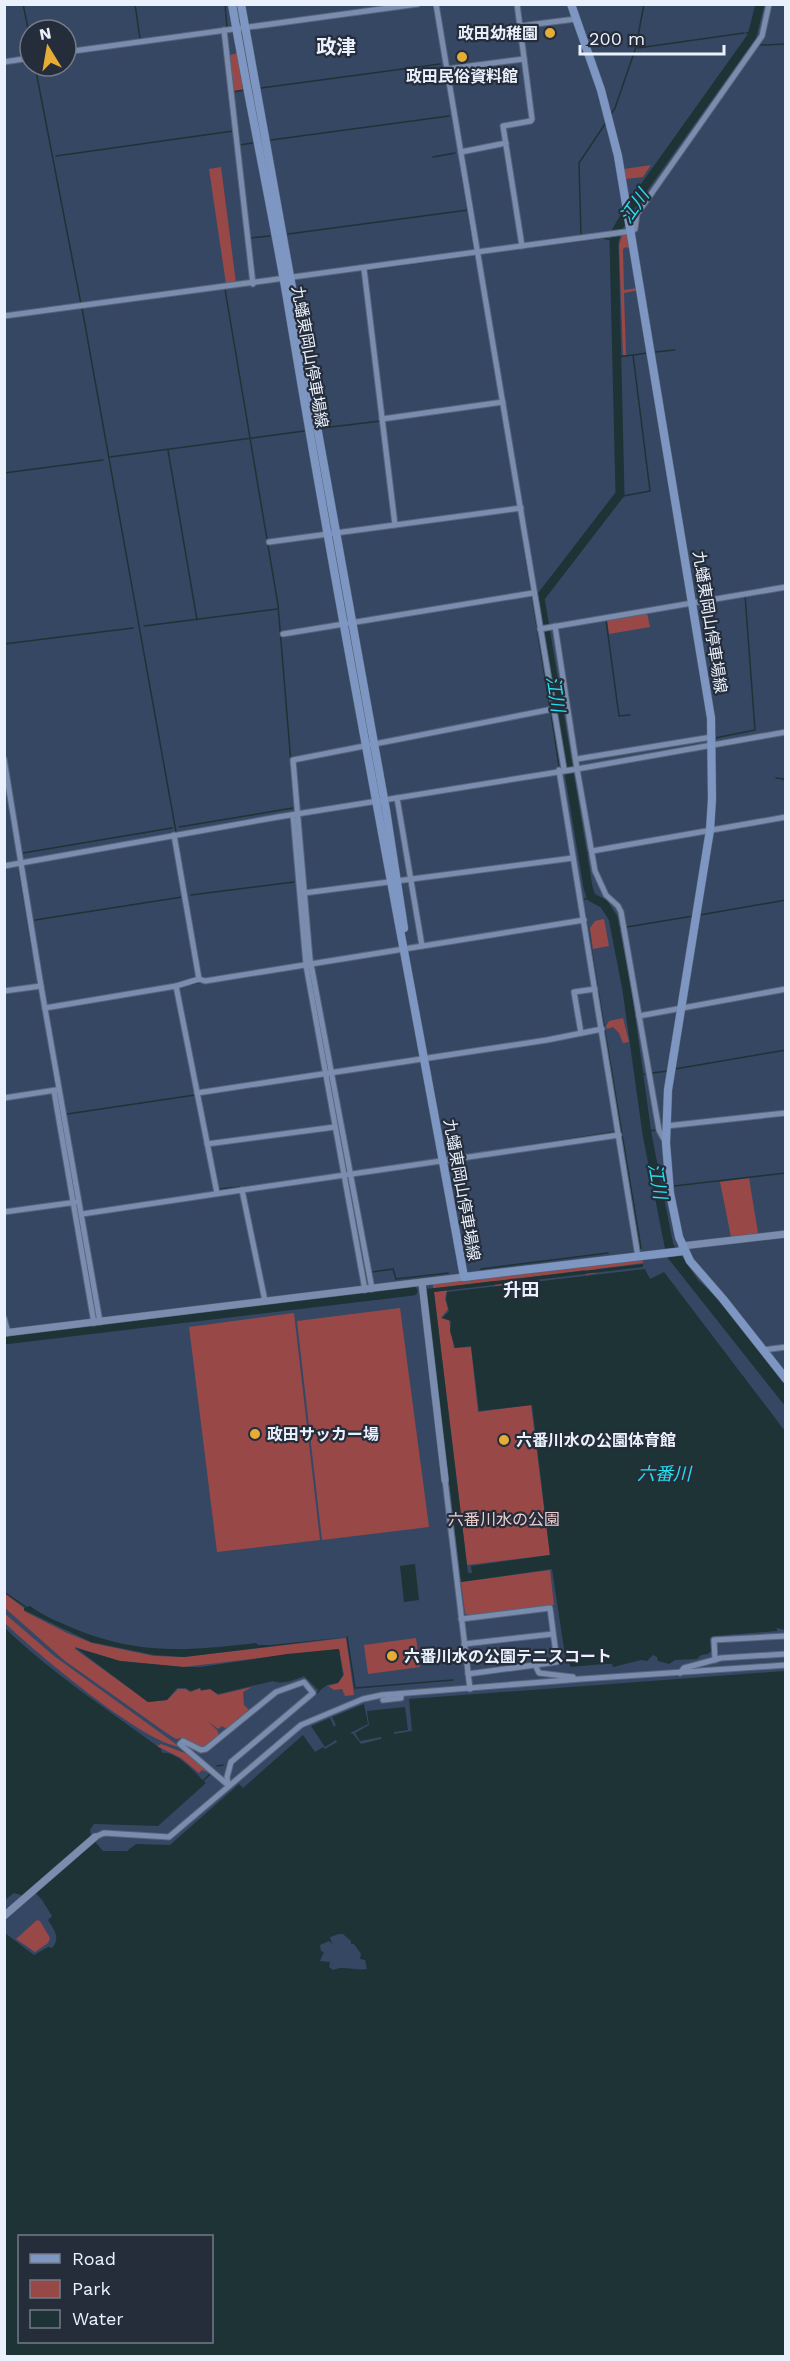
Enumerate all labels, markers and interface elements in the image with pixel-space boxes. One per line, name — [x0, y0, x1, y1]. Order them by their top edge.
north arrow — [18, 18, 78, 78]
scale bar — [580, 18, 724, 56]
text: N — [38, 23, 53, 44]
place label: 政田幼稚園 — [458, 24, 538, 43]
marker: 政田幼稚園 — [543, 26, 557, 40]
text: 200 m — [589, 28, 645, 49]
district label: 政津 — [316, 35, 356, 59]
marker: 政田民俗資料館 — [455, 50, 469, 64]
place label: 政田民俗資料館 — [406, 67, 518, 86]
water label: 江川 — [615, 184, 654, 227]
street label: 九蟠東岡山停車場線 — [288, 284, 332, 430]
street label: 九蟠東岡山停車場線 — [689, 549, 731, 695]
water label: 江川 — [543, 675, 569, 715]
street label: 九蟠東岡山停車場線 — [440, 1117, 484, 1263]
water label: 江川 — [645, 1161, 672, 1203]
district label: 升田 — [503, 1279, 539, 1300]
place label: 政田サッカー場 — [267, 1425, 379, 1444]
marker: 政田サッカー場 — [248, 1427, 262, 1441]
place label: 六番川水の公園体育館 — [516, 1431, 676, 1450]
marker: 六番川水の公園体育館 — [497, 1433, 511, 1447]
water label: 六番川 — [637, 1463, 693, 1484]
park label: 六番川水の公園 — [448, 1510, 560, 1529]
place label: 六番川水の公園テニスコート — [404, 1647, 612, 1666]
marker: 六番川水の公園テニスコート — [385, 1649, 399, 1663]
legend — [18, 2235, 213, 2343]
text: Road — [72, 2248, 116, 2269]
text: Park — [72, 2278, 111, 2299]
text: Water — [72, 2308, 124, 2329]

